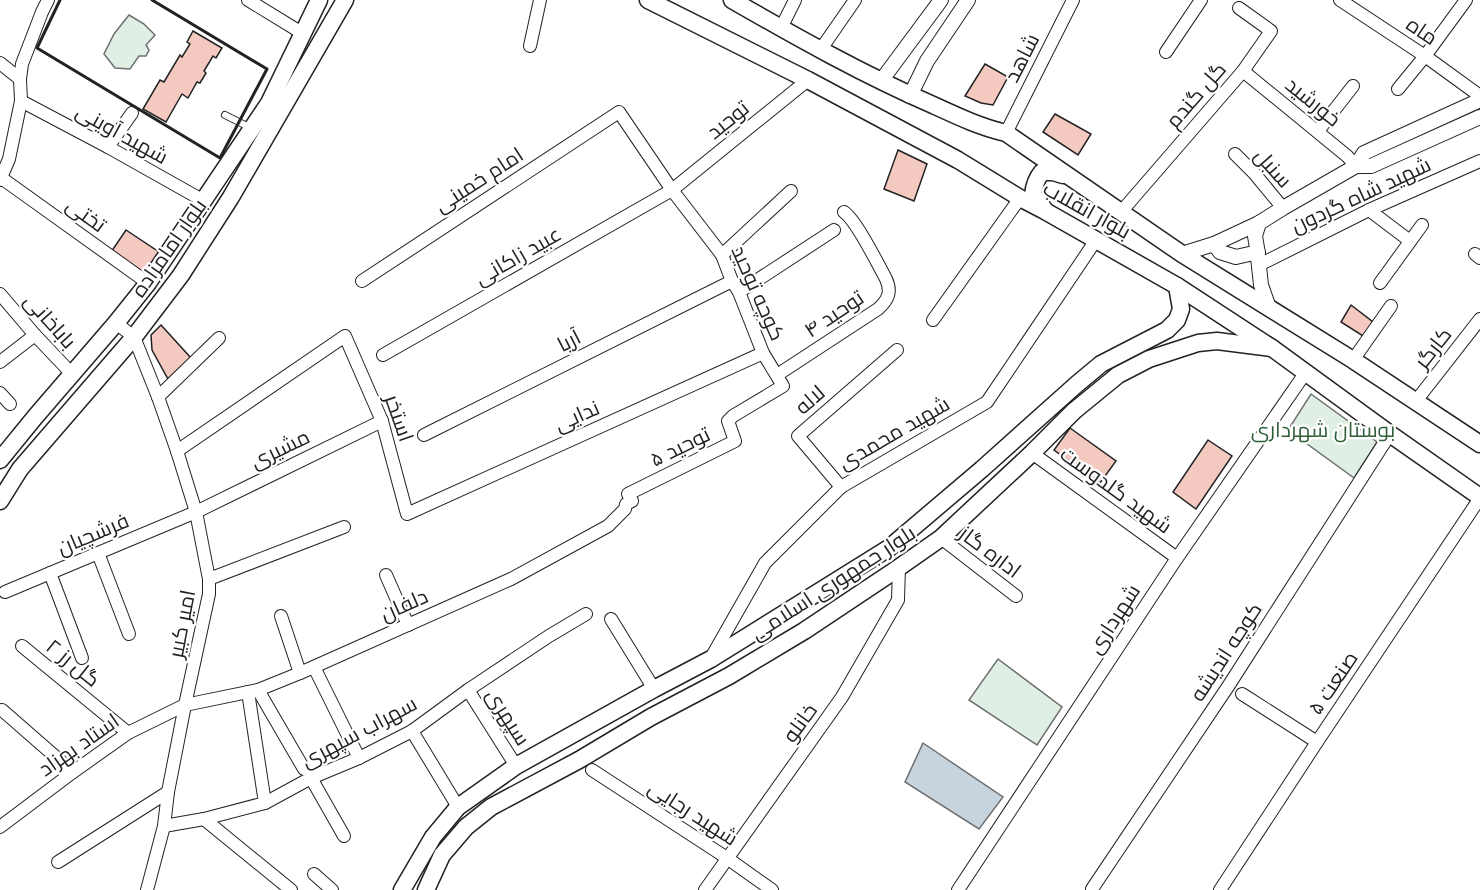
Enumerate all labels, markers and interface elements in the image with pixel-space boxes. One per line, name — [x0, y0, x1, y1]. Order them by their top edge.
street label: ماه — [1401, 10, 1444, 51]
street label: شاهد — [997, 28, 1045, 87]
street label: گل گندم — [1159, 55, 1232, 134]
street label: خورشید — [1280, 70, 1347, 132]
street label: توحید — [700, 93, 755, 145]
street label: شهید آوینی — [71, 96, 174, 170]
street label: امام خمینی — [429, 140, 529, 219]
street label: سنبل — [1248, 141, 1299, 193]
street label: شهید شاه گردون — [1286, 149, 1435, 239]
street label: بلوار انقلاب — [1039, 174, 1136, 245]
street label: تختی — [61, 190, 113, 238]
street label: بلوار امامزاده — [124, 193, 212, 302]
street label: عبید زاکانی — [469, 219, 566, 291]
street label: کوچه توحید — [725, 241, 792, 345]
street label: توحید ۴ — [798, 283, 869, 343]
street label: باباخانی — [18, 287, 83, 354]
street label: کارگر — [1407, 321, 1457, 375]
street label: آریا — [552, 322, 585, 358]
street label: لاله — [788, 378, 830, 420]
street label: استخر — [379, 389, 421, 445]
street label: شهید محمدی — [833, 389, 954, 475]
street label: ندایی — [550, 393, 604, 437]
park label: بوستان شهرداری — [1251, 415, 1395, 443]
street label: توحید ۵ — [645, 419, 715, 473]
street label: مشیری — [245, 422, 314, 474]
street label: شهید گلدوست — [1055, 439, 1178, 539]
street label: فرشچیان — [52, 505, 133, 562]
street label: بلوار جمهوری اسلامی — [744, 518, 920, 646]
street label: اداره گاز — [953, 518, 1027, 584]
street label: شهرداری — [1080, 578, 1146, 659]
street label: دلفان — [375, 581, 432, 627]
street label: امیر کبیر — [161, 587, 201, 661]
street label: کوچه اندیشه — [1183, 597, 1268, 707]
street label: گل رز ۲ — [41, 632, 106, 693]
street label: صنعت ۵ — [1301, 645, 1364, 720]
street label: سپهری — [480, 683, 537, 750]
street label: سهراب سپهری — [296, 689, 422, 773]
street label: خانلو — [776, 697, 823, 748]
street label: استاد بهزاد — [32, 706, 124, 782]
street label: شهید رجایی — [643, 773, 744, 852]

